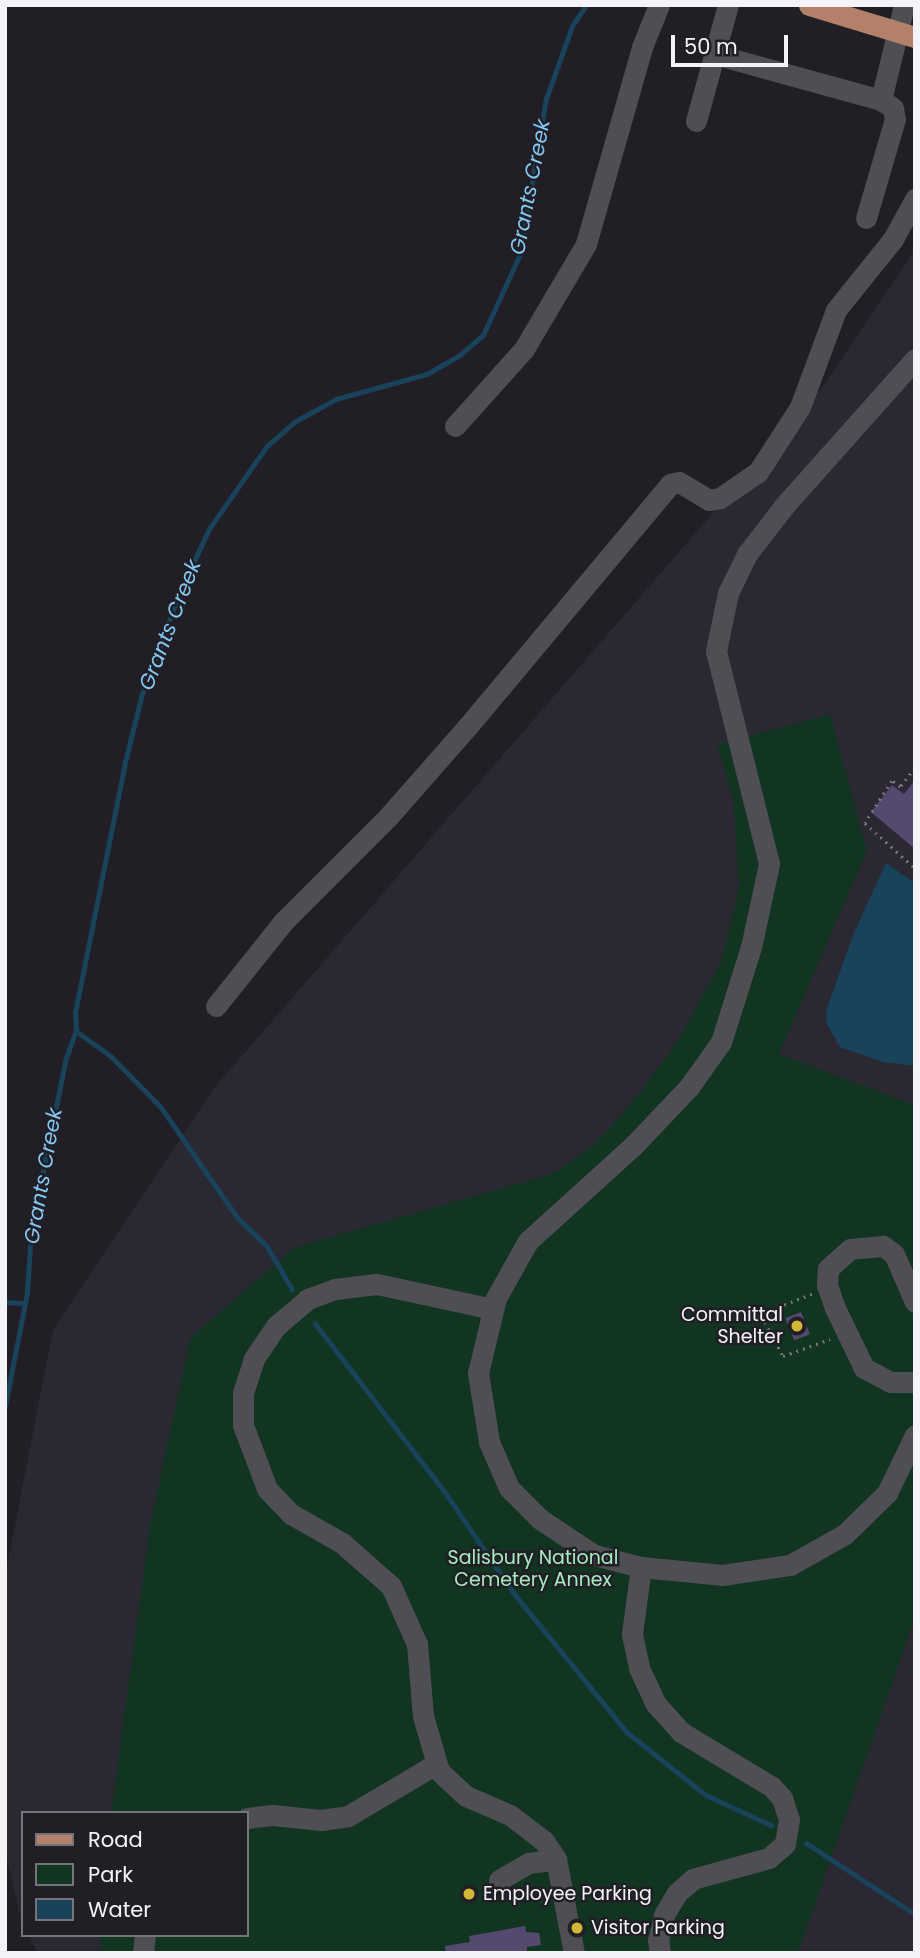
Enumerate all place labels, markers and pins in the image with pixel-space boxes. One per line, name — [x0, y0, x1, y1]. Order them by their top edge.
place label: Committal Shelter — [681, 1304, 783, 1348]
marker: Committal Shelter — [789, 1318, 805, 1334]
place label: Employee Parking — [483, 1883, 652, 1905]
marker: Employee Parking — [461, 1886, 477, 1902]
place label: Visitor Parking — [591, 1917, 725, 1939]
marker: Visitor Parking — [569, 1920, 585, 1936]

